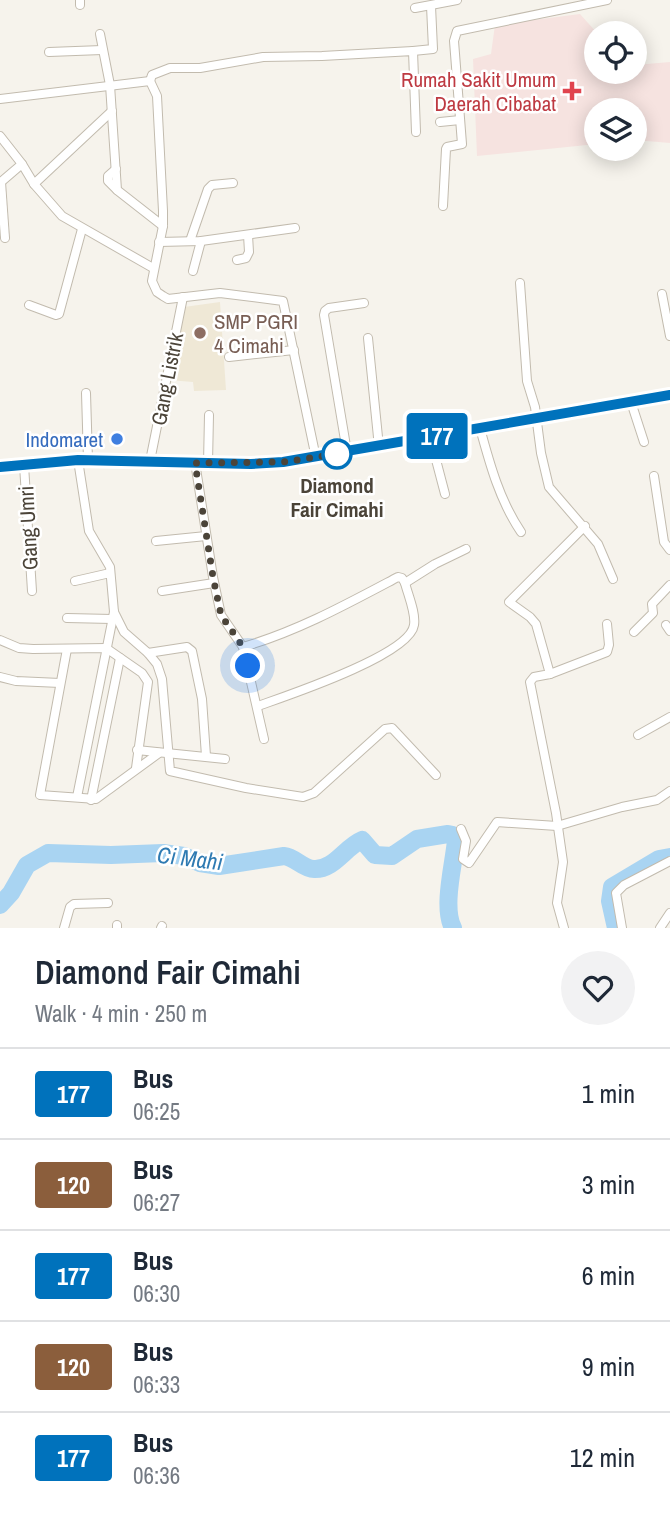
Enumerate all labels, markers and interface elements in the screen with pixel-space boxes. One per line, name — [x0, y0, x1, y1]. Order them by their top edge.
map controls — [584, 21, 647, 161]
button: locate — [584, 21, 647, 84]
place label: Rumah Sakit Umum Daerah Cibabat — [401, 65, 556, 118]
marker: Rumah Sakit Umum Daerah Cibabat — [562, 81, 582, 101]
button: layers — [584, 98, 647, 161]
place label: SMP PGRI 4 Cimahi — [214, 307, 298, 360]
marker: SMP PGRI 4 Cimahi — [192, 325, 208, 341]
street label: Gang Listrik — [144, 330, 190, 428]
line badge: 177 — [397, 413, 477, 459]
text: 177 — [421, 420, 453, 452]
place label: Indomaret — [25, 425, 103, 454]
marker: Indomaret — [109, 431, 125, 447]
marker: Diamond Fair Cimahi — [322, 439, 352, 469]
place label: Diamond Fair Cimahi — [291, 471, 383, 524]
street label: Gang Umri — [11, 485, 45, 571]
your location — [230, 648, 265, 683]
water label: Ci Mahi — [155, 839, 225, 877]
text: Diamond Fair Cimahi — [35, 950, 301, 994]
button: heart — [561, 951, 635, 1025]
text: Walk · 4 min · 250 m — [35, 998, 207, 1029]
text: Bus — [133, 1061, 173, 1096]
text: 1 min — [582, 1076, 635, 1111]
text: 177 — [57, 1078, 90, 1110]
text: 06:25 — [133, 1096, 180, 1127]
text: Bus — [133, 1152, 173, 1187]
text: 3 min — [582, 1167, 635, 1202]
text: 120 — [57, 1169, 90, 1201]
text: 06:27 — [133, 1187, 180, 1218]
text: Bus — [133, 1243, 173, 1278]
text: 6 min — [582, 1258, 635, 1293]
text: 177 — [57, 1260, 90, 1292]
text: 06:30 — [133, 1278, 180, 1309]
text: Bus — [133, 1334, 173, 1369]
text: 9 min — [582, 1349, 635, 1384]
text: 120 — [57, 1351, 90, 1383]
text: 06:33 — [133, 1369, 180, 1400]
text: Bus — [133, 1425, 173, 1460]
text: 12 min — [570, 1440, 635, 1475]
text: 177 — [57, 1442, 90, 1474]
text: 06:36 — [133, 1460, 180, 1491]

